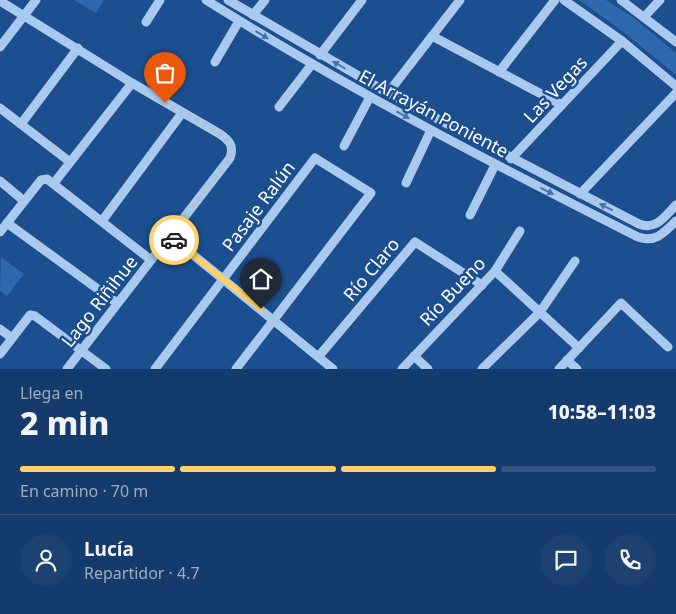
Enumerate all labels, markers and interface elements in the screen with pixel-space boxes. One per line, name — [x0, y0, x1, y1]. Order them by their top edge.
one-way arrow — [256, 30, 269, 39]
street label: Las Vegas — [518, 50, 592, 128]
pin — [144, 52, 186, 103]
icon: bag — [151, 59, 179, 87]
one-way arrow — [332, 61, 345, 70]
street label: El Arrayán Poniente — [355, 63, 513, 163]
one-way arrow — [397, 111, 410, 120]
street label: Pasaje Ralún — [216, 156, 300, 256]
one-way arrow — [540, 187, 554, 195]
one-way arrow — [599, 203, 613, 211]
courier — [149, 215, 199, 265]
icon: car — [160, 226, 188, 254]
street label: Río Claro — [338, 232, 404, 306]
street label: Lago Riñihue — [56, 250, 142, 352]
street label: Río Bueno — [414, 251, 490, 331]
pin — [240, 258, 282, 309]
icon: home — [247, 265, 275, 293]
text: Llega en — [20, 382, 83, 404]
text: 10:58–11:03 — [548, 399, 656, 425]
text: 2 min — [20, 401, 109, 444]
text: En camino · 70 m — [20, 480, 148, 502]
button: person — [20, 534, 72, 586]
button: chat — [540, 534, 592, 586]
button: phone — [604, 534, 656, 586]
text: Lucía — [84, 536, 134, 562]
text: Repartidor · 4.7 — [84, 562, 200, 584]

